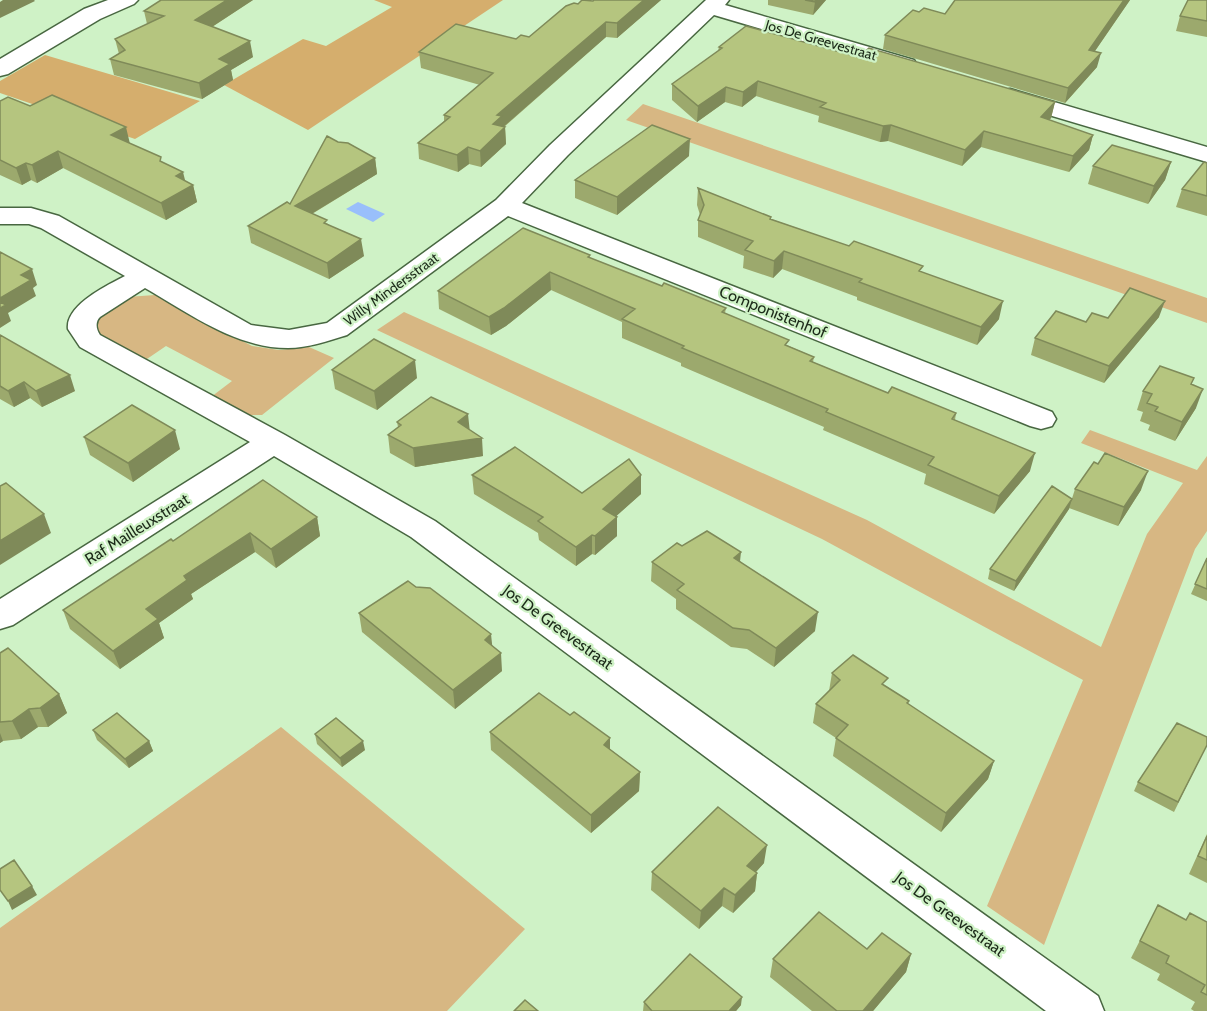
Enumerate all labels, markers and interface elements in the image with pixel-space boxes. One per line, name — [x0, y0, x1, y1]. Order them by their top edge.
street label: Jos De Greevestraat — [762, 15, 879, 65]
street label: Willy Mindersstraat — [340, 248, 442, 329]
street label: Componistenhof — [716, 282, 830, 342]
street label: Raf Mailleuxstraat — [81, 489, 193, 569]
street label: Jos De Greevestraat — [498, 580, 617, 674]
street label: Jos De Greevestraat — [890, 867, 1009, 961]

